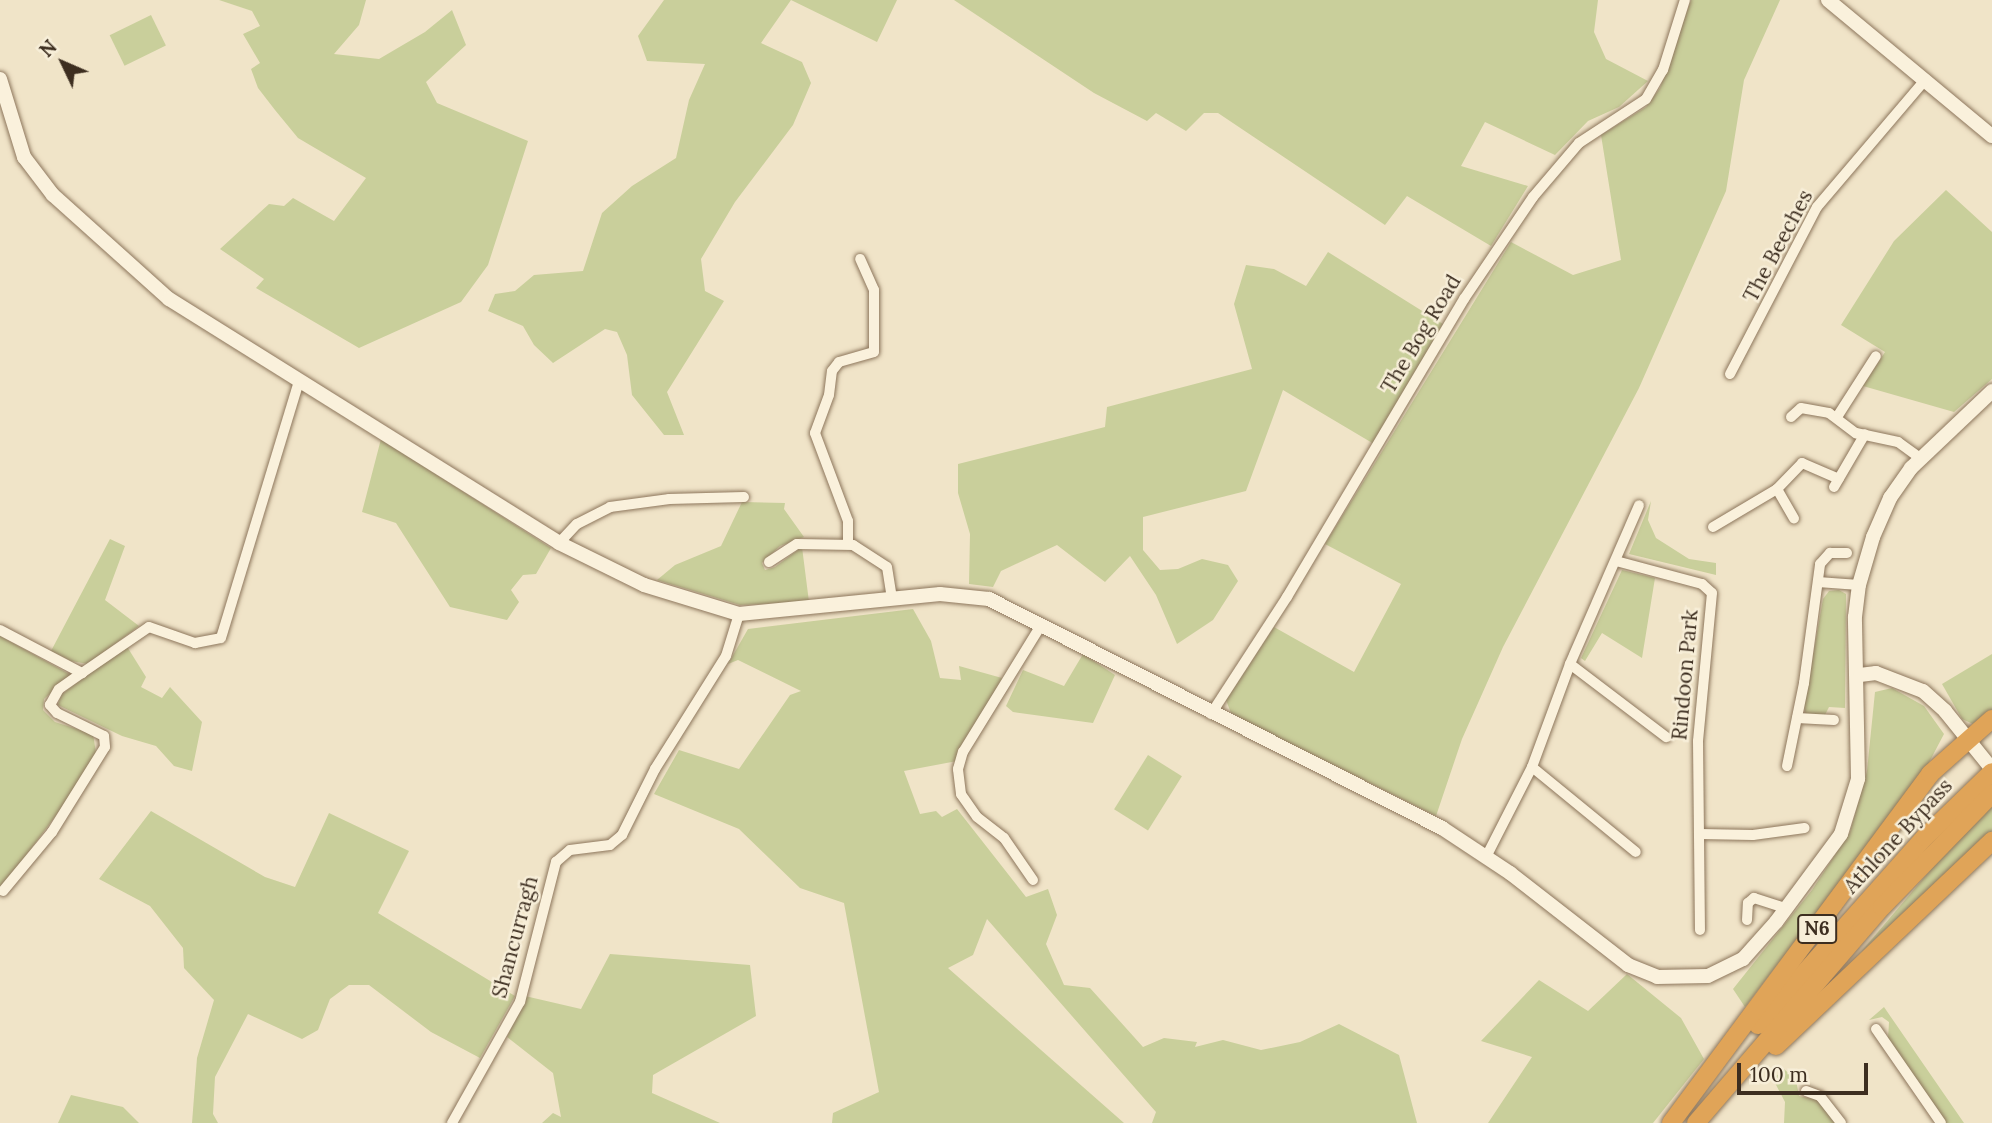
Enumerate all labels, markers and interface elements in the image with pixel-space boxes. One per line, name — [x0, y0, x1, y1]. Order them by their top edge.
north arrow — [28, 28, 98, 98]
text: N — [34, 35, 62, 62]
street label: The Beeches — [1738, 186, 1818, 306]
street label: The Bog Road — [1376, 270, 1466, 398]
street label: Rindoon Park — [1667, 609, 1703, 741]
street label: Athlone Bypass — [1838, 773, 1958, 899]
street label: Shancurragh — [487, 873, 543, 1001]
road number: N6 — [1796, 914, 1838, 945]
scale bar — [1740, 1050, 1871, 1094]
text: 100 m — [1750, 1061, 1808, 1088]

